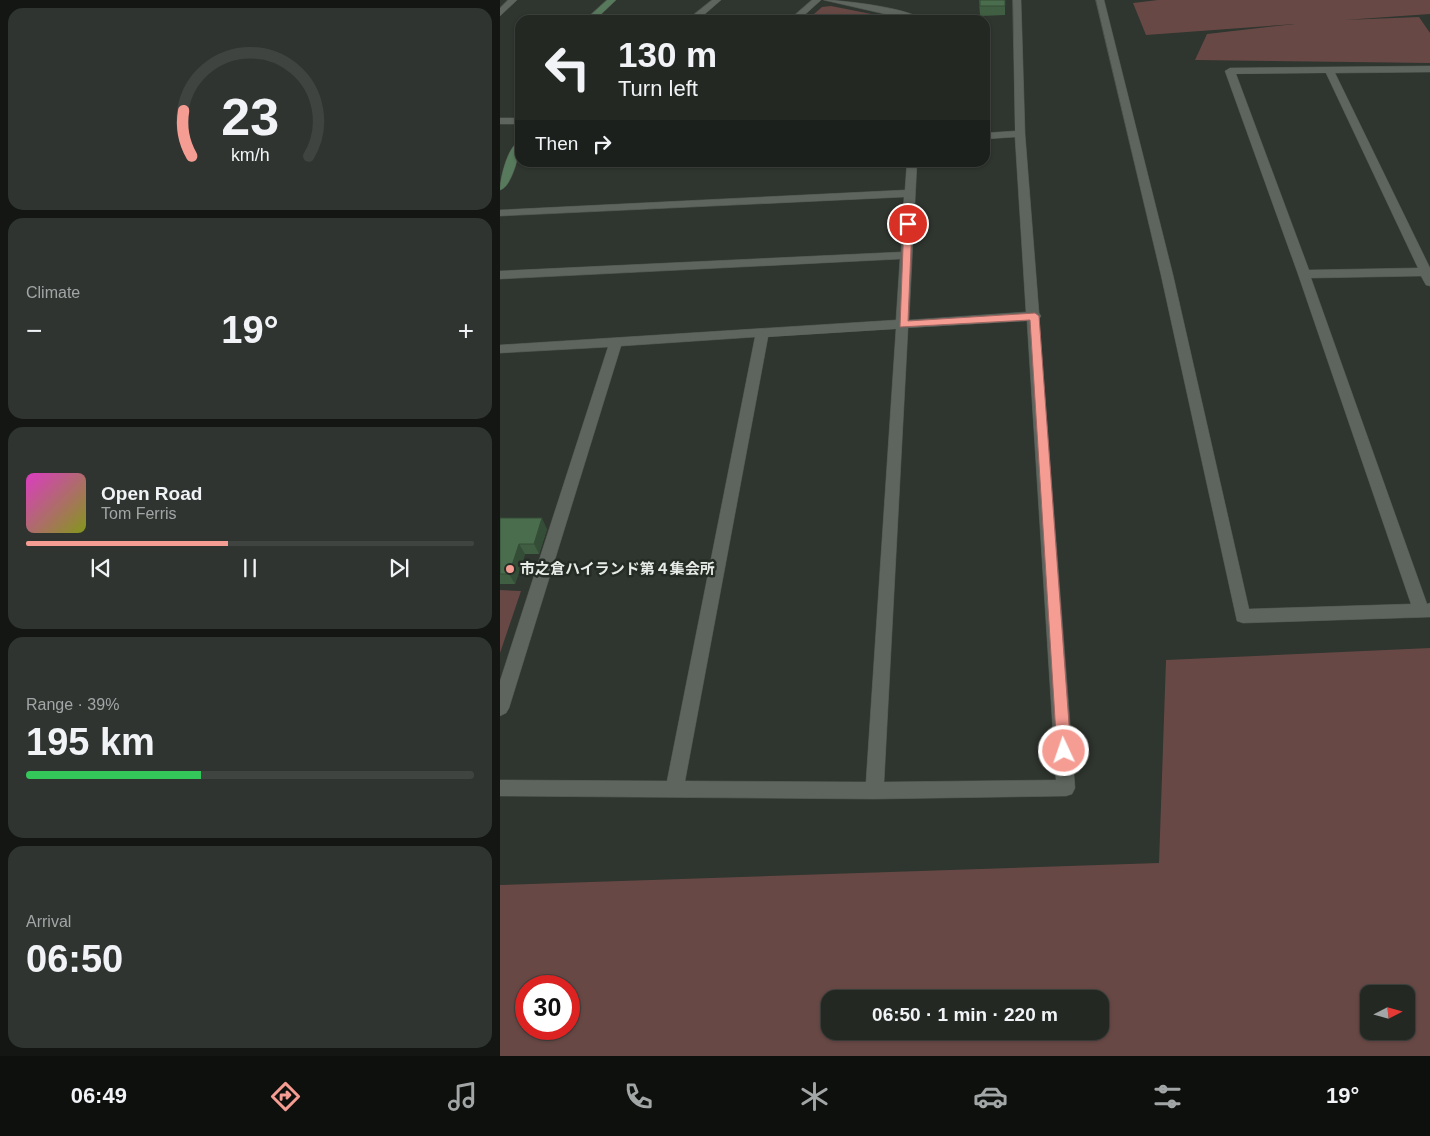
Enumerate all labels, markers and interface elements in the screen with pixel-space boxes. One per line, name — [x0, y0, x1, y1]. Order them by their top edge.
icon: left — [535, 35, 600, 100]
text: 130 m — [618, 35, 717, 74]
text: Turn left — [618, 76, 698, 101]
text: 23 — [221, 88, 279, 146]
icon: right — [588, 130, 616, 158]
text: Then — [535, 133, 578, 154]
text: km/h — [231, 145, 269, 165]
pin — [887, 203, 929, 245]
icon: arrive — [894, 210, 922, 238]
text: Climate — [26, 284, 80, 301]
text: 19° — [221, 309, 279, 351]
text: − — [26, 315, 42, 346]
text: + — [458, 315, 474, 346]
text: Open Road — [101, 483, 202, 504]
text: Tom Ferris — [101, 505, 177, 522]
icon: previous — [87, 554, 115, 582]
icon: pause — [236, 554, 264, 582]
icon: next — [385, 554, 413, 582]
place label: 市之倉ハイランド第４集会所 — [520, 560, 715, 577]
marker: 市之倉ハイランド第４集会所 — [504, 563, 516, 575]
text: Range · 39% — [26, 696, 119, 713]
text: 195 km — [26, 721, 155, 763]
position arrow — [1037, 724, 1089, 776]
text: Arrival — [26, 913, 71, 930]
text: 06:50 — [26, 938, 123, 980]
speed limit sign: 30 — [515, 975, 580, 1040]
north arrow — [1360, 985, 1415, 1040]
map controls — [1360, 985, 1415, 1040]
text: 06:50 · 1 min · 220 m — [872, 1004, 1058, 1025]
icon: directions — [268, 1079, 303, 1114]
icon: music — [445, 1079, 480, 1114]
icon: phone — [621, 1079, 656, 1114]
icon: climate — [797, 1079, 832, 1114]
icon: car — [973, 1079, 1008, 1114]
icon: filters — [1150, 1079, 1185, 1114]
text: 06:49 — [71, 1083, 127, 1108]
text: 19° — [1326, 1083, 1359, 1108]

